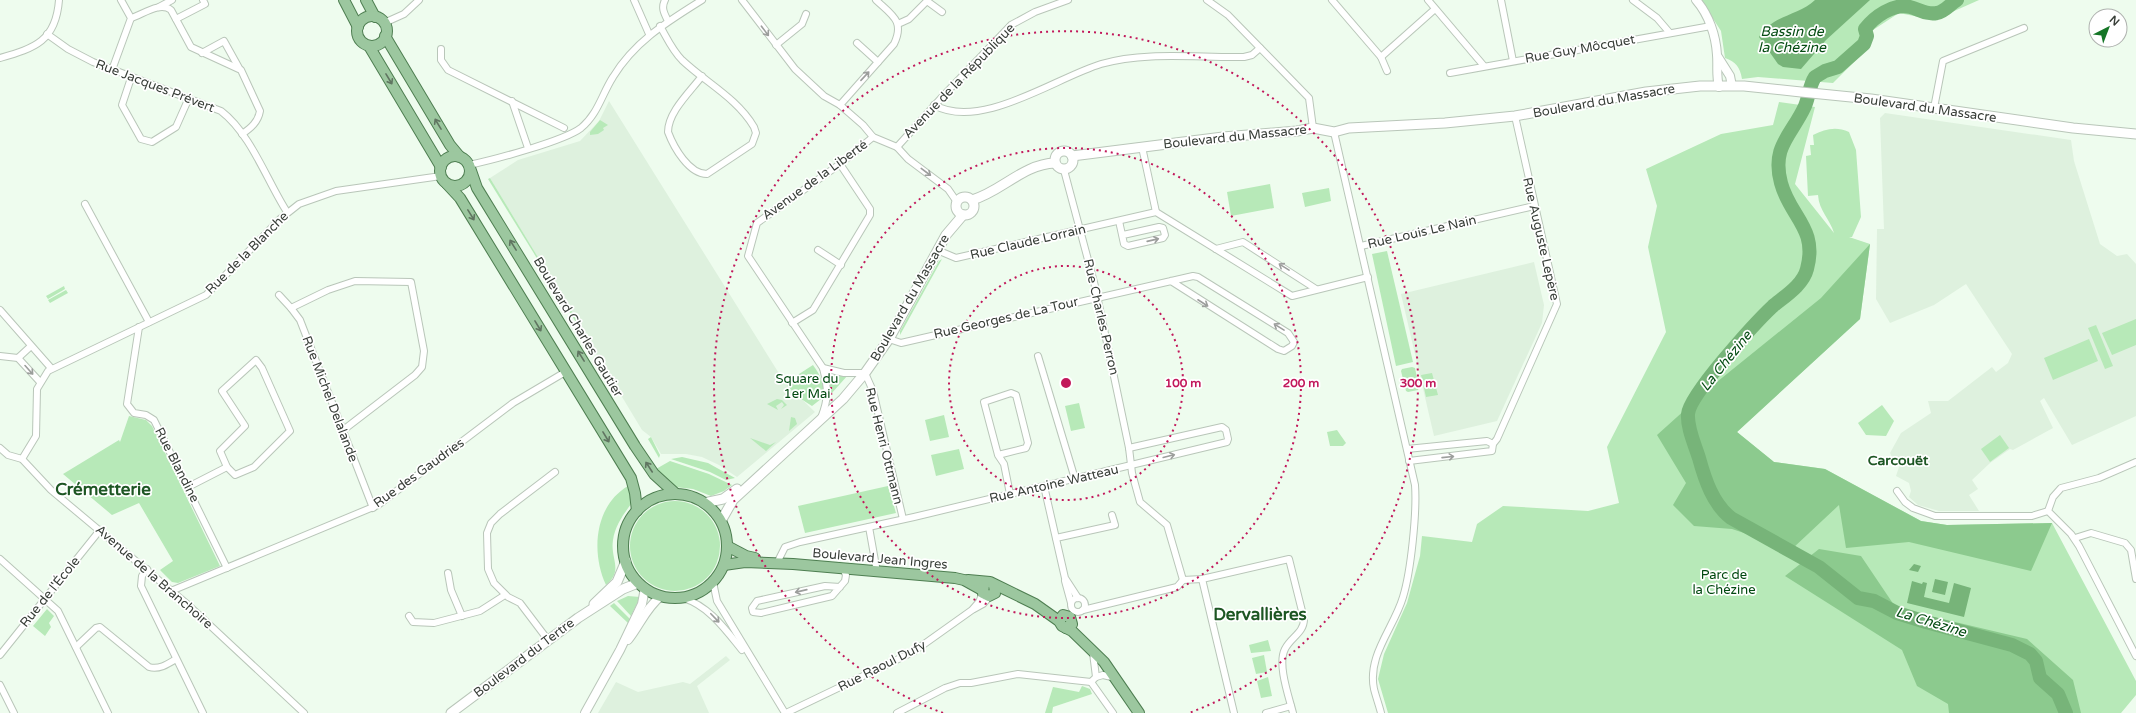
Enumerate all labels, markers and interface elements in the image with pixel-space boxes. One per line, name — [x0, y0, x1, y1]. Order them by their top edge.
north arrow — [2088, 8, 2128, 48]
text: N — [2107, 13, 2122, 29]
street label: Avenue de la République — [900, 20, 1018, 142]
water label: Bassin de la Chézine — [1758, 23, 1827, 56]
one-way arrow — [761, 25, 770, 36]
street label: Rue Guy Môcquet — [1524, 31, 1636, 67]
street label: Rue Jacques Prévert — [93, 56, 217, 116]
one-way arrow — [860, 71, 869, 81]
one-way arrow — [386, 73, 394, 85]
street label: Boulevard du Massacre — [1532, 81, 1676, 121]
street label: Boulevard du Massacre — [1853, 90, 1997, 126]
one-way arrow — [434, 119, 442, 130]
street label: Boulevard du Massacre — [1163, 122, 1307, 152]
street label: Avenue de la Liberté — [759, 136, 871, 224]
one-way arrow — [920, 168, 931, 177]
street label: Rue Auguste Lepère — [1519, 176, 1563, 302]
street label: Rue de la Blanche — [202, 208, 292, 298]
one-way arrow — [467, 209, 475, 221]
street label: Rue Louis Le Nain — [1366, 212, 1478, 252]
street label: Rue Claude Lorrain — [969, 221, 1087, 263]
street label: Boulevard du Massacre — [867, 232, 953, 364]
one-way arrow — [1147, 236, 1160, 244]
one-way arrow — [508, 239, 516, 251]
street label: Boulevard Charles Gautier — [530, 254, 626, 400]
street label: Rue Charles Perron — [1080, 257, 1122, 377]
one-way arrow — [1278, 263, 1289, 271]
street label: Rue Georges de La Tour — [932, 294, 1080, 342]
one-way arrow — [1198, 299, 1209, 307]
one-way arrow — [535, 320, 543, 332]
one-way arrow — [1274, 323, 1285, 331]
water label: La Chézine — [1697, 327, 1756, 395]
street label: Rue Michel Delalande — [299, 334, 361, 464]
one-way arrow — [576, 350, 584, 362]
one-way arrow — [24, 365, 33, 375]
park label: Square du 1er Mai — [775, 371, 839, 402]
centre of rings — [1059, 376, 1073, 390]
text: 100 m — [1165, 376, 1201, 390]
text: 200 m — [1283, 376, 1319, 390]
text: 300 m — [1400, 376, 1436, 390]
street label: Rue Henri Ottmann — [862, 386, 906, 506]
street label: Rue Blandine — [151, 425, 203, 505]
one-way arrow — [602, 431, 610, 443]
street label: Rue des Gaudries — [371, 435, 467, 511]
one-way arrow — [1163, 452, 1176, 459]
district label: Carcouët — [1868, 452, 1929, 469]
one-way arrow — [1441, 454, 1454, 461]
street label: Rue Antoine Watteau — [988, 461, 1120, 507]
one-way arrow — [645, 462, 653, 473]
district label: Crémetterie — [55, 479, 151, 500]
street label: Avenue de la Branchoire — [92, 522, 216, 632]
street label: Boulevard Jean Ingres — [812, 545, 948, 573]
street label: Rue de l'École — [17, 553, 83, 631]
park label: Parc de la Chézine — [1692, 567, 1756, 598]
one-way arrow — [795, 588, 808, 596]
water label: La Chézine — [1894, 603, 1969, 641]
district label: Dervallières — [1213, 604, 1307, 625]
one-way arrow — [710, 613, 720, 623]
street label: Boulevard du Tertre — [471, 615, 577, 701]
street label: Rue Raoul Dufy — [835, 637, 929, 695]

